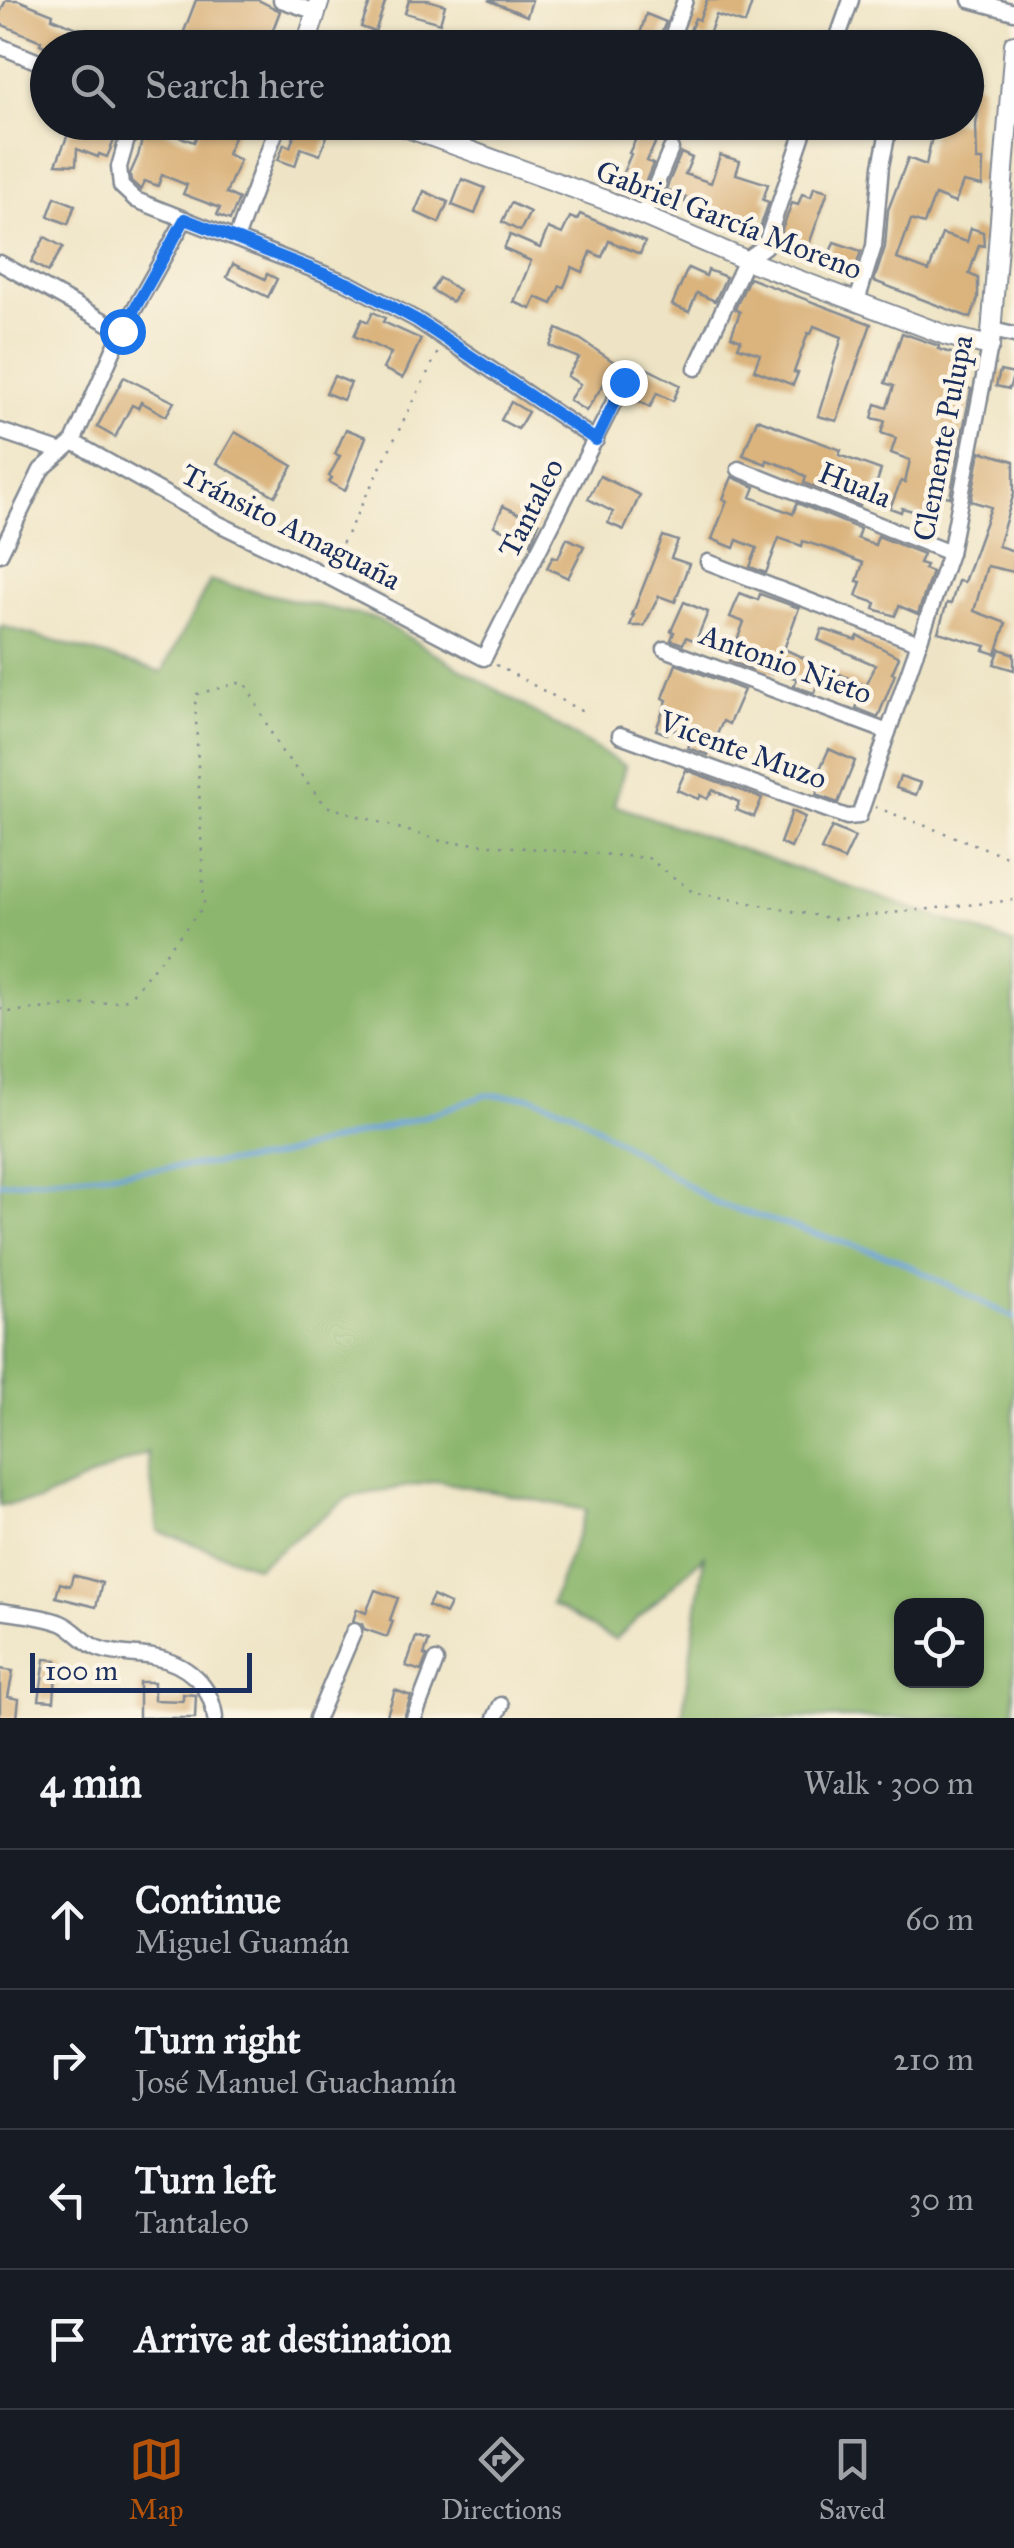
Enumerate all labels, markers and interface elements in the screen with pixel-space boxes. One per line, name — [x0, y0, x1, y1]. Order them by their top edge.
search box — [30, 30, 984, 140]
icon: search — [65, 58, 120, 113]
text: Search here — [145, 62, 325, 108]
street label: Gabriel García Moreno — [591, 153, 867, 287]
route start — [100, 309, 146, 355]
street label: Clemente Pulupa — [905, 332, 981, 544]
route end — [602, 360, 648, 406]
street label: Tantaleo — [491, 452, 571, 564]
street label: Huala — [813, 454, 897, 516]
street label: Tránsito Amaguaña — [175, 456, 407, 598]
street label: Antonio Nieto — [693, 616, 877, 712]
street label: Vicente Muzo — [653, 703, 832, 797]
map controls — [894, 1598, 984, 1688]
button: locate — [894, 1598, 984, 1688]
scale bar — [30, 1648, 252, 1692]
text: 100 m — [45, 1653, 118, 1688]
text: 4 min — [40, 1757, 142, 1809]
text: Walk · 300 m — [804, 1764, 974, 1803]
text: Continue — [135, 1877, 281, 1923]
icon: ahead — [40, 1892, 95, 1947]
text: 60 m — [905, 1900, 974, 1939]
text: Miguel Guamán — [135, 1923, 350, 1962]
text: Turn right — [135, 2017, 301, 2063]
icon: right — [40, 2032, 95, 2087]
text: 210 m — [893, 2040, 974, 2079]
text: José Manuel Guachamín — [135, 2063, 457, 2102]
text: Turn left — [135, 2157, 276, 2203]
icon: left — [40, 2172, 95, 2227]
text: 30 m — [909, 2180, 974, 2219]
text: Tantaleo — [135, 2203, 249, 2242]
icon: arrive — [40, 2312, 95, 2367]
text: Arrive at destination — [135, 2316, 452, 2362]
tab: Map — [129, 2432, 184, 2527]
tab: Directions — [441, 2432, 562, 2527]
tab: Saved — [819, 2432, 885, 2527]

